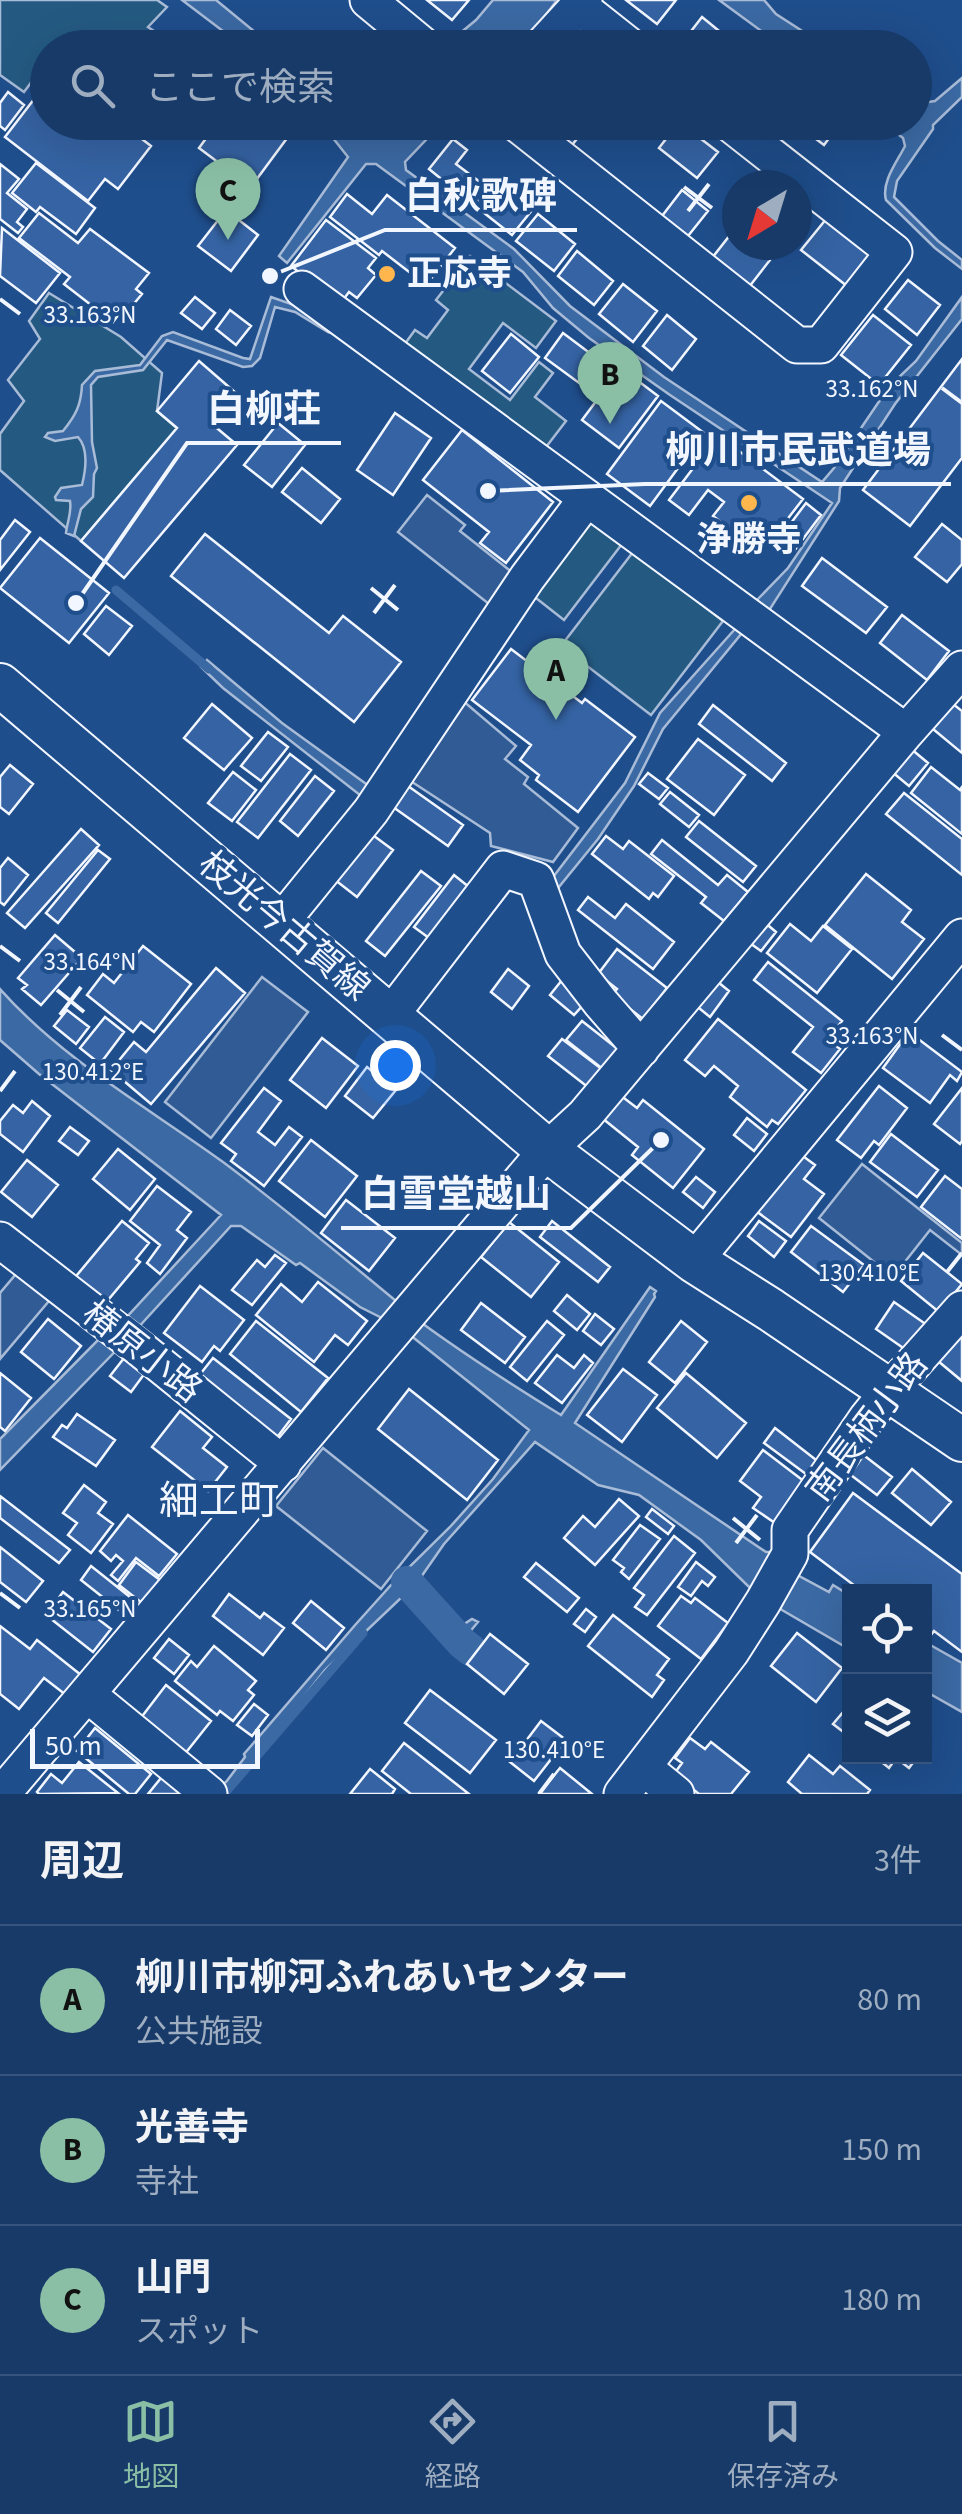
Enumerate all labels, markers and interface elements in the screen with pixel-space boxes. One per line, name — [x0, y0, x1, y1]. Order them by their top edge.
search box — [30, 30, 932, 140]
icon: search — [65, 58, 120, 113]
text: ここで検索 — [145, 61, 335, 115]
pin: C — [196, 158, 260, 240]
callout: 白秋歌碑 — [385, 162, 577, 230]
text: 白秋歌碑 — [405, 170, 557, 224]
north arrow — [722, 170, 812, 260]
place label: 正応寺 — [407, 249, 512, 299]
marker: 正応寺 — [376, 263, 398, 285]
text: 33.163°N — [44, 297, 136, 333]
pin: B — [578, 342, 642, 424]
text: 33.162°N — [826, 371, 918, 407]
callout: 白柳荘 — [187, 375, 341, 443]
text: 白柳荘 — [207, 383, 321, 437]
callout: 柳川市民武道場 — [645, 416, 951, 484]
text: 柳川市民武道場 — [665, 424, 931, 478]
marker: 浄勝寺 — [738, 492, 760, 514]
place label: 浄勝寺 — [696, 515, 802, 565]
pin: A — [524, 638, 588, 720]
street label: 枝光今古賀線 — [187, 839, 381, 1013]
text: 33.164°N — [44, 944, 136, 980]
text: 33.163°N — [826, 1018, 918, 1054]
your location — [370, 1040, 421, 1091]
text: 130.412°E — [42, 1054, 144, 1090]
callout: 白雪堂越山 — [341, 1160, 571, 1228]
text: 白雪堂越山 — [361, 1168, 551, 1222]
text: 130.410°E — [818, 1255, 920, 1291]
street label: 椿原小路 — [71, 1289, 213, 1415]
street label: 南長柄小路 — [794, 1342, 940, 1512]
district label: 細工町 — [159, 1473, 279, 1530]
map controls — [842, 1584, 932, 1764]
button: locate — [842, 1584, 932, 1674]
text: 33.165°N — [44, 1591, 136, 1627]
button: layers — [842, 1674, 932, 1764]
scale bar — [30, 1724, 260, 1768]
text: 50 m — [45, 1726, 102, 1766]
text: 130.410°E — [503, 1732, 605, 1768]
text: 周辺 — [40, 1832, 124, 1892]
text: 3件 — [874, 1838, 922, 1884]
text: 柳川市柳河ふれあいセンター — [135, 1951, 629, 2005]
text: A — [63, 1977, 82, 2023]
text: 80 m — [857, 1977, 922, 2023]
text: 公共施設 — [135, 2009, 263, 2055]
text: 光善寺 — [135, 2101, 249, 2155]
text: B — [63, 2127, 82, 2173]
text: 150 m — [841, 2127, 922, 2173]
text: 寺社 — [135, 2159, 199, 2205]
text: 山門 — [135, 2251, 211, 2305]
text: C — [63, 2277, 82, 2323]
text: 180 m — [841, 2277, 922, 2323]
text: スポット — [135, 2309, 263, 2355]
tab: 地図 — [123, 2394, 179, 2497]
tab: 経路 — [425, 2394, 481, 2497]
tab: 保存済み — [727, 2394, 839, 2497]

